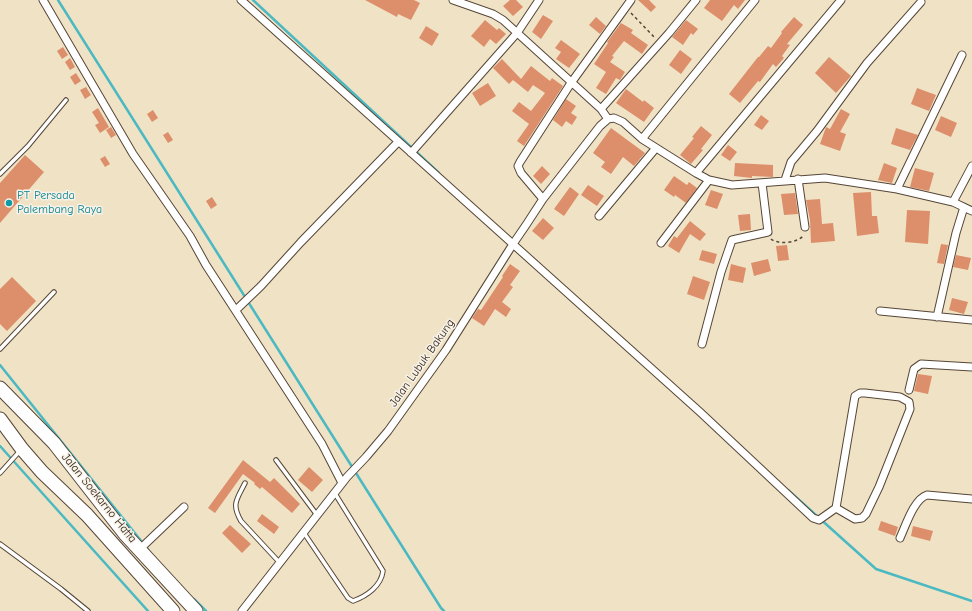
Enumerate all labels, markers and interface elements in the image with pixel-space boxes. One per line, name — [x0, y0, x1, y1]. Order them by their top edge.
place label: PT Persada Palembang Raya — [17, 189, 102, 217]
marker: PT Persada Palembang Raya — [4, 198, 14, 208]
street label: Jalan Lubuk Bakung — [386, 316, 458, 410]
street label: Jalan Soekarno Hatta — [58, 450, 140, 546]

